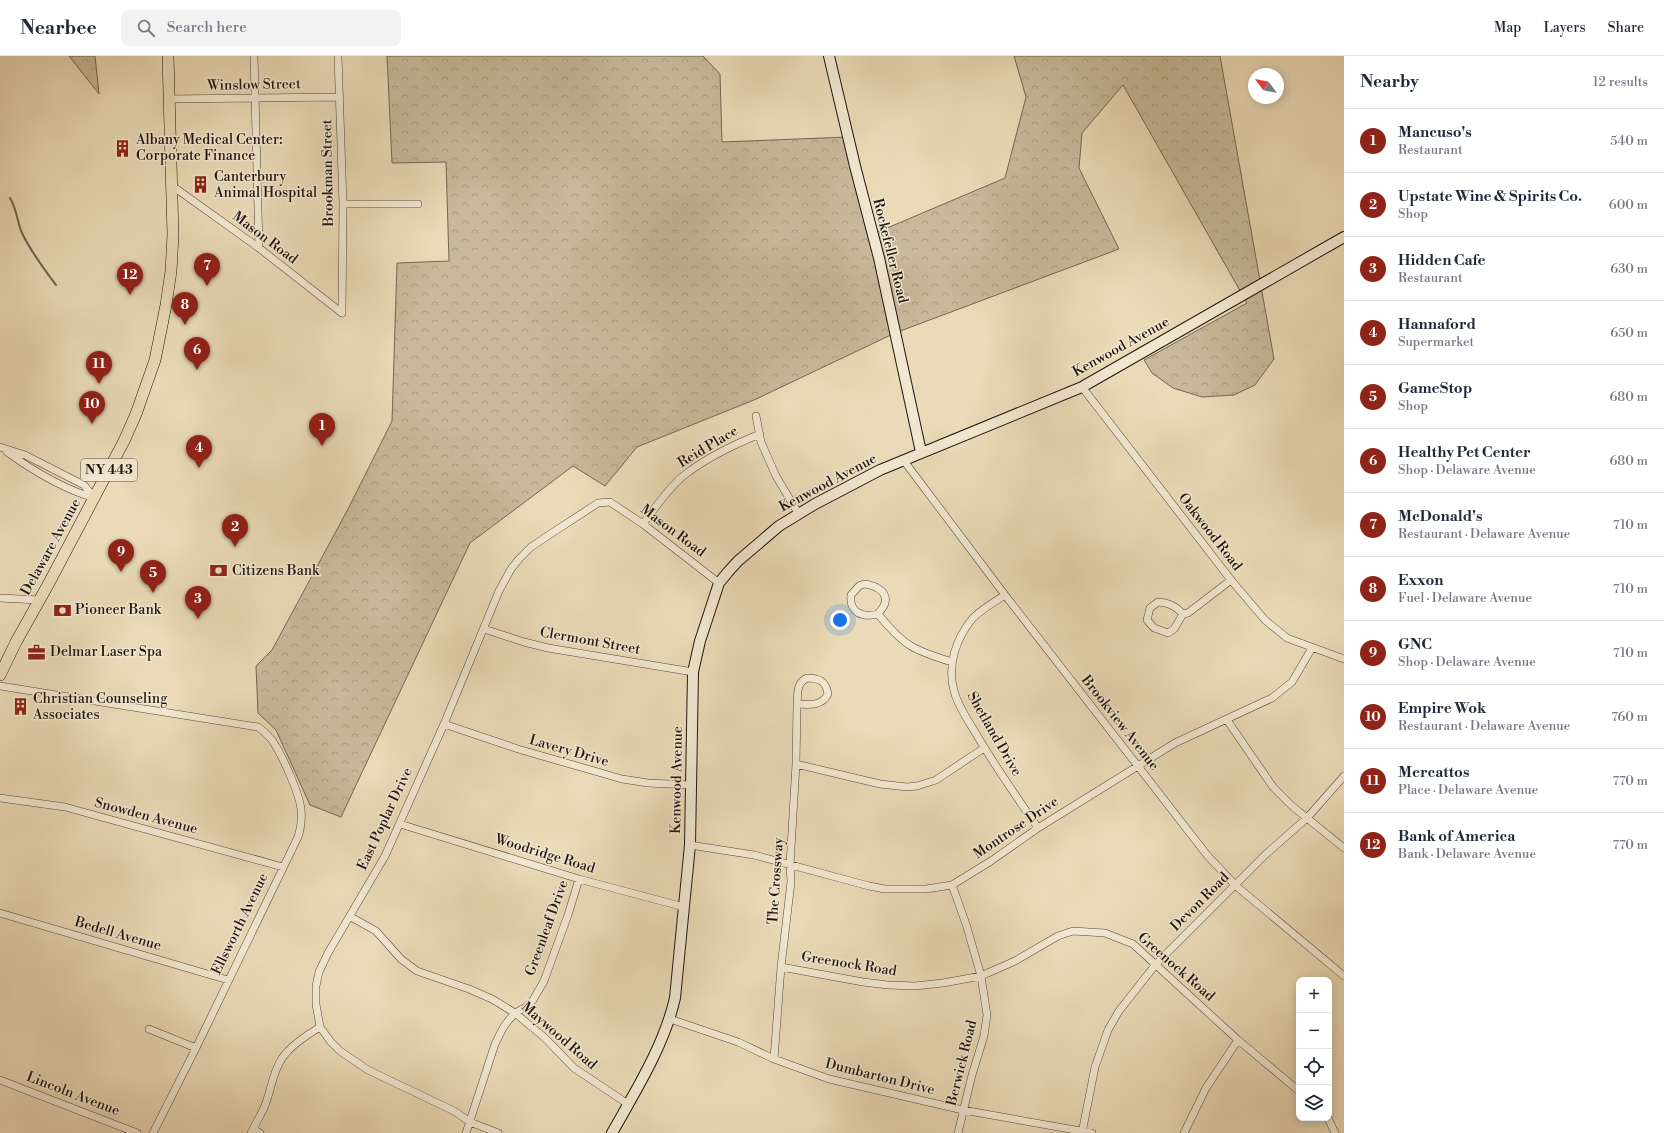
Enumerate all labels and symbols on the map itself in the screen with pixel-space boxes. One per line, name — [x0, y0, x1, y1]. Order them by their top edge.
north arrow — [1248, 68, 1284, 104]
street label: Winslow Street — [206, 75, 301, 95]
street label: Brookman Street — [318, 119, 338, 228]
place label: Albany Medical Center: Corporate Finance — [135, 131, 282, 165]
building icon: Albany Medical Center: Corporate Finance — [113, 138, 133, 158]
place label: Canterbury Animal Hospital — [213, 168, 317, 202]
building icon: Canterbury Animal Hospital — [191, 175, 211, 195]
street label: Rockefeller Road — [868, 197, 912, 305]
street label: Mason Road — [229, 208, 301, 268]
pin: 7 — [194, 253, 220, 286]
pin: 12 — [117, 262, 143, 295]
pin: 8 — [172, 292, 198, 325]
street label: Kenwood Avenue — [1070, 313, 1172, 381]
pin: 6 — [184, 337, 210, 370]
pin: 11 — [86, 351, 112, 384]
pin: 10 — [79, 391, 105, 424]
pin: 1 — [309, 413, 335, 446]
street label: Reid Place — [675, 422, 741, 472]
pin: 4 — [186, 435, 212, 468]
street label: Kenwood Avenue — [776, 450, 880, 516]
road number: NY 443 — [81, 459, 137, 481]
street label: Oakwood Road — [1174, 489, 1246, 575]
street label: Delaware Avenue — [17, 495, 85, 599]
street label: Mason Road — [637, 501, 709, 561]
pin: 2 — [222, 514, 248, 547]
pin: 9 — [108, 539, 134, 572]
pin: 5 — [140, 560, 166, 593]
bank icon: Citizens Bank — [209, 561, 229, 581]
place label: Citizens Bank — [232, 562, 320, 580]
pin: 3 — [185, 586, 211, 619]
bank icon: Pioneer Bank — [52, 600, 72, 620]
place label: Pioneer Bank — [75, 601, 162, 619]
your location — [830, 610, 850, 630]
street label: Clermont Street — [538, 623, 642, 659]
office icon: Delmar Laser Spa — [27, 642, 47, 662]
place label: Delmar Laser Spa — [50, 643, 163, 661]
street label: Brookview Avenue — [1077, 671, 1163, 774]
street label: Shetland Drive — [963, 689, 1025, 779]
place label: Christian Counseling Associates — [32, 690, 168, 724]
building icon: Christian Counseling Associates — [10, 697, 30, 717]
street label: Kenwood Avenue — [667, 726, 687, 834]
street label: Lavery Drive — [527, 731, 611, 771]
street label: East Poplar Drive — [353, 765, 417, 873]
street label: Montrose Drive — [970, 793, 1062, 863]
street label: Snowden Avenue — [92, 794, 200, 838]
street label: Woodridge Road — [492, 830, 597, 878]
street label: The Crossway — [764, 837, 788, 925]
street label: Devon Road — [1167, 869, 1233, 935]
street label: Ellsworth Avenue — [208, 870, 272, 978]
street label: Greenleaf Drive — [521, 878, 573, 978]
street label: Bedell Avenue — [72, 913, 163, 955]
street label: Greenock Road — [1134, 929, 1218, 1005]
street label: Greenock Road — [800, 948, 898, 980]
street label: Maywood Road — [517, 998, 601, 1074]
street label: Berwick Road — [942, 1018, 981, 1109]
street label: Dumbarton Drive — [823, 1055, 937, 1099]
street label: Lincoln Avenue — [24, 1068, 122, 1120]

